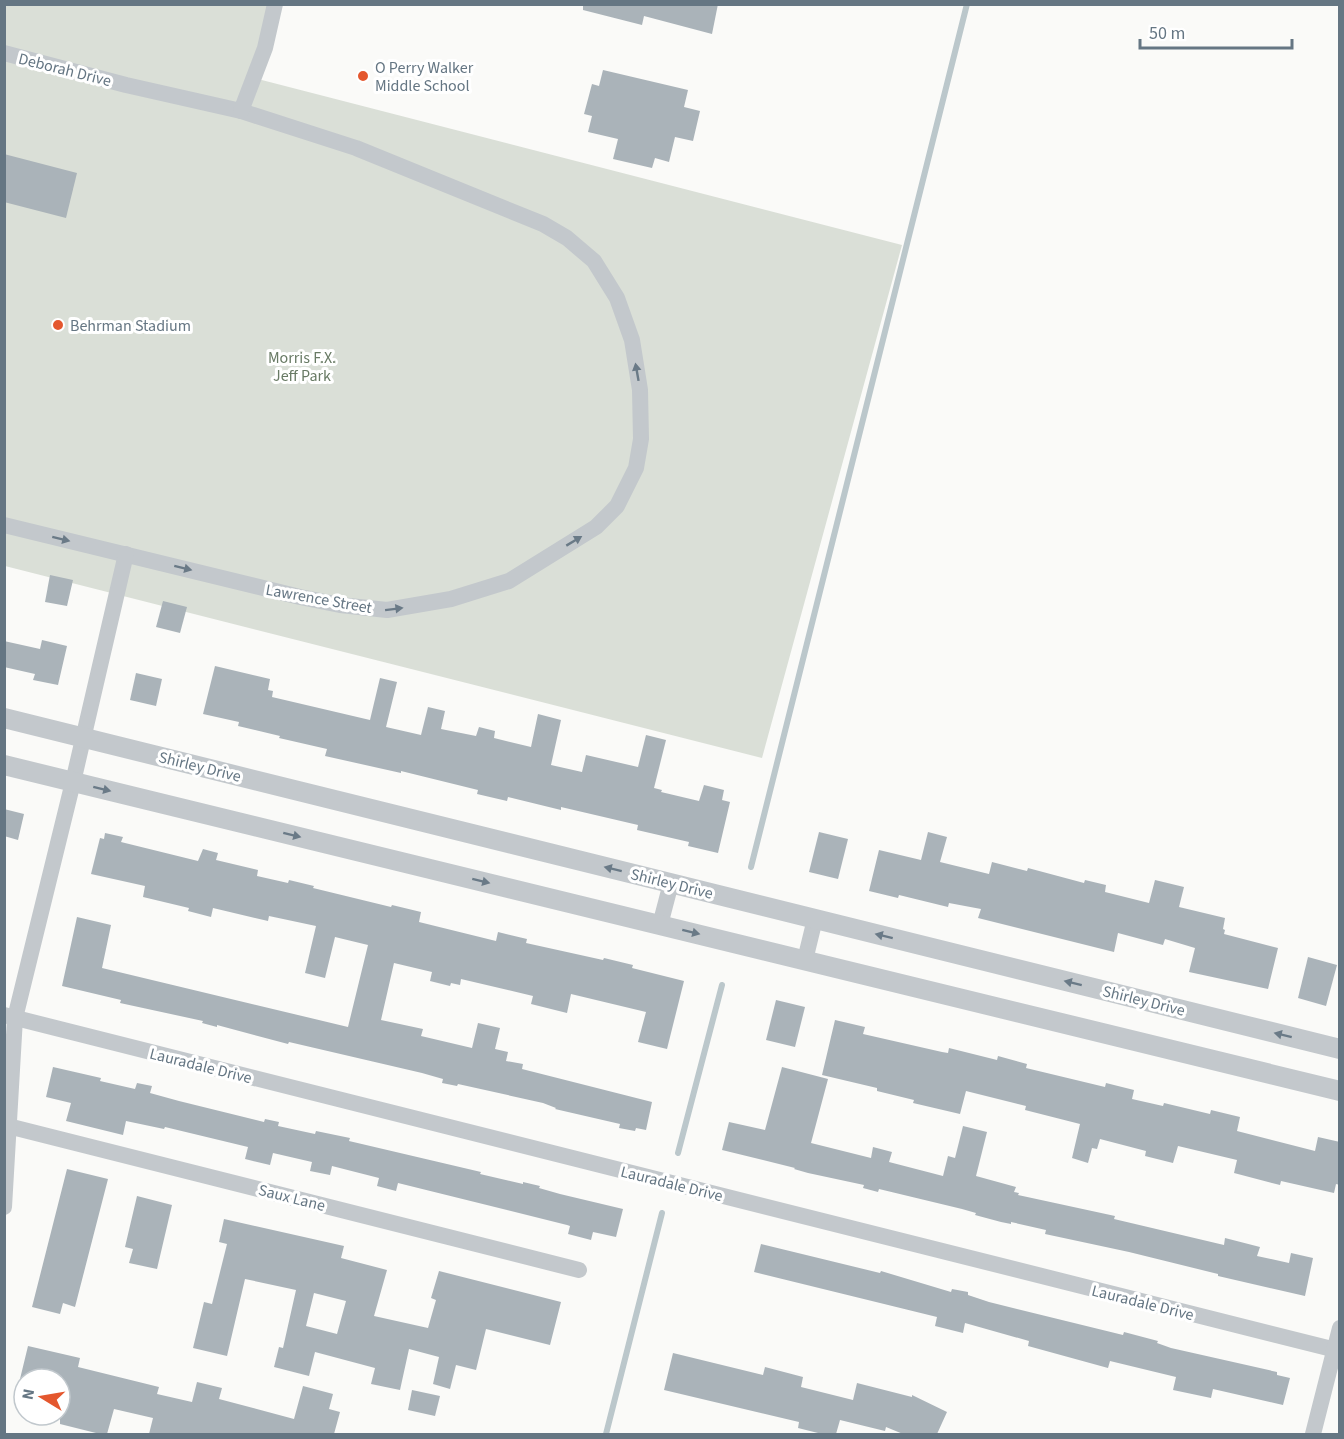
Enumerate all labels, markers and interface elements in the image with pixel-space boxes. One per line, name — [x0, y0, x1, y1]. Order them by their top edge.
scale bar — [1140, 12, 1292, 50]
text: 50 m — [1149, 21, 1185, 46]
street label: Deborah Drive — [16, 48, 114, 92]
place label: O Perry Walker Middle School — [375, 57, 474, 97]
marker: O Perry Walker Middle School — [356, 69, 370, 83]
place label: Behrman Stadium — [70, 315, 191, 337]
marker: Behrman Stadium — [51, 318, 65, 332]
park label: Morris F.X. Jeff Park — [268, 347, 336, 387]
one-way arrow — [633, 363, 642, 382]
one-way arrow — [52, 534, 71, 544]
one-way arrow — [566, 536, 582, 547]
one-way arrow — [173, 564, 192, 574]
street label: Lawrence Street — [264, 579, 374, 619]
one-way arrow — [384, 604, 403, 613]
street label: Shirley Drive — [156, 746, 243, 788]
one-way arrow — [93, 784, 111, 794]
one-way arrow — [282, 830, 301, 840]
one-way arrow — [604, 863, 622, 873]
street label: Shirley Drive — [628, 863, 715, 905]
one-way arrow — [472, 877, 490, 887]
one-way arrow — [682, 928, 700, 938]
one-way arrow — [875, 930, 893, 940]
one-way arrow — [1064, 977, 1082, 987]
street label: Shirley Drive — [1100, 980, 1187, 1022]
one-way arrow — [1274, 1029, 1292, 1039]
street label: Lauradale Drive — [147, 1043, 254, 1089]
street label: Lauradale Drive — [618, 1161, 725, 1207]
street label: Saux Lane — [256, 1179, 328, 1217]
street label: Lauradale Drive — [1089, 1280, 1196, 1326]
north arrow — [12, 1367, 72, 1427]
text: N — [16, 1387, 40, 1402]

